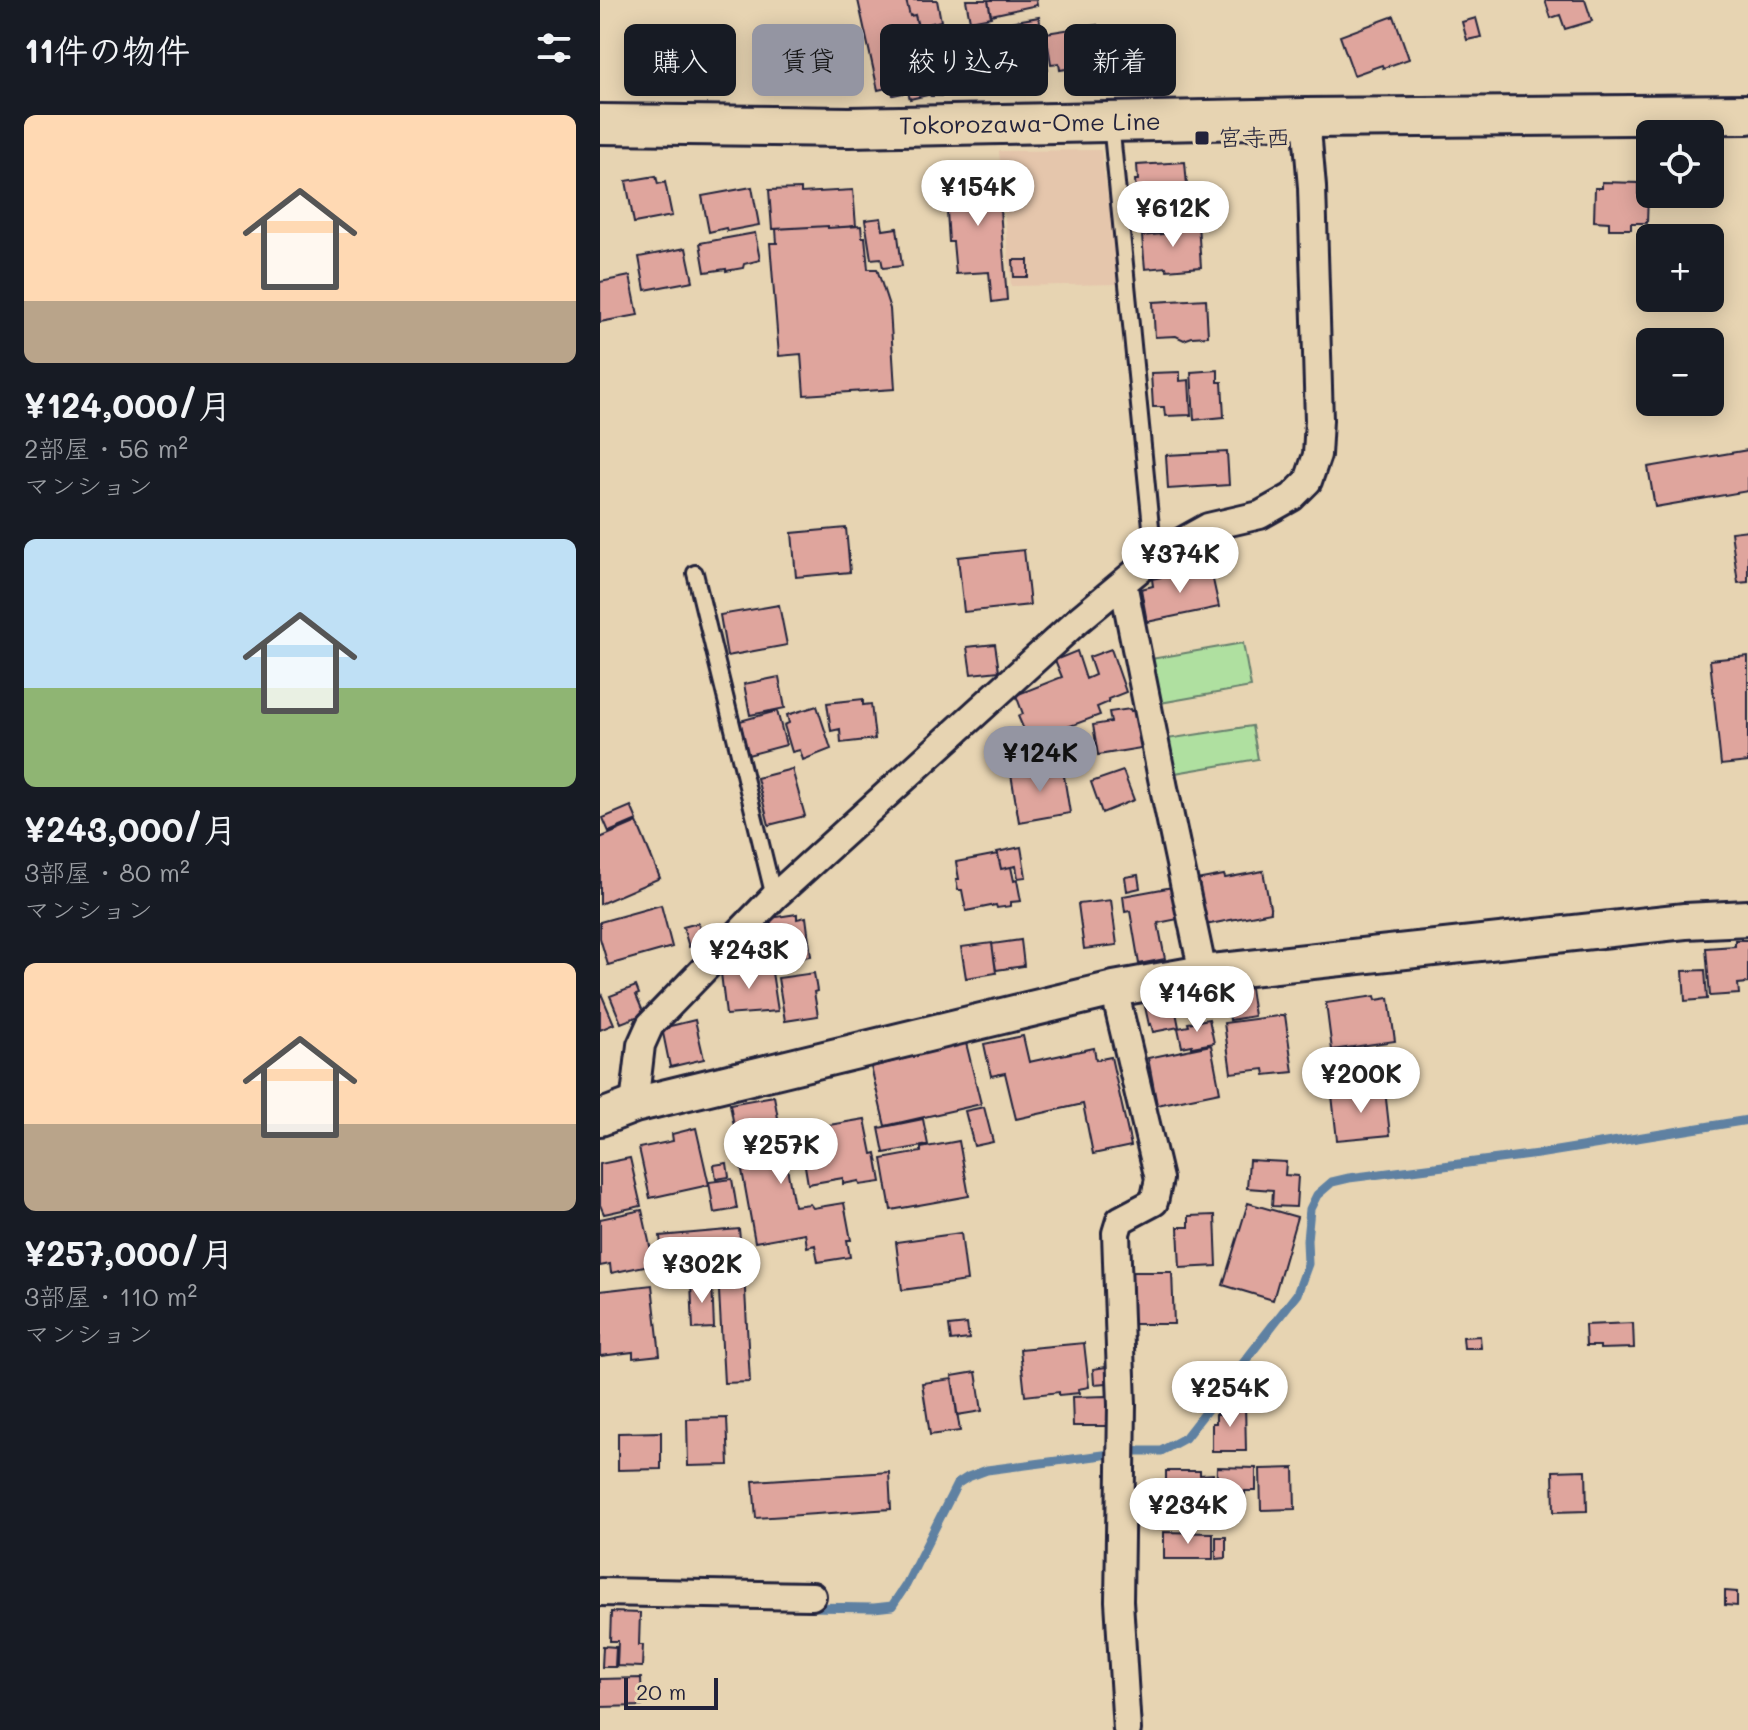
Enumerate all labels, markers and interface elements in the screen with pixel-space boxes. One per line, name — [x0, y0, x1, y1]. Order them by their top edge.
chip: 購入 — [624, 24, 736, 96]
chip: 賃貸 — [752, 24, 864, 96]
chip: 絞り込み — [880, 24, 1048, 96]
chip: 新着 — [1064, 24, 1176, 96]
icon: filters — [532, 26, 576, 70]
text: 11件の物件 — [24, 27, 190, 72]
street label: Tokorozawa-Ome Line — [899, 105, 1161, 140]
map controls — [1636, 120, 1724, 416]
button: locate — [1636, 120, 1724, 208]
place label: 宮寺西 — [1218, 121, 1290, 152]
marker: 宮寺西 — [1193, 129, 1211, 147]
pin: ¥154K — [922, 160, 1034, 228]
icon: home — [228, 167, 372, 311]
text: ¥154K — [939, 169, 1017, 203]
pin: ¥612K — [1117, 181, 1229, 249]
text: ¥612K — [1135, 190, 1211, 224]
button: + — [1636, 224, 1724, 312]
button: − — [1636, 328, 1724, 416]
text: ¥124,000/月 — [24, 382, 232, 427]
text: 2部屋 · 56 m² — [24, 431, 188, 465]
text: マンション — [24, 468, 153, 502]
pin: ¥374K — [1124, 527, 1236, 595]
text: ¥374K — [1140, 536, 1220, 570]
icon: home — [228, 591, 372, 735]
pin: ¥124K — [984, 726, 1096, 794]
text: ¥124K — [1002, 735, 1078, 769]
text: ¥243,000/月 — [24, 806, 237, 851]
text: 3部屋 · 80 m² — [24, 855, 190, 889]
text: マンション — [24, 892, 153, 926]
pin: ¥243K — [693, 923, 805, 991]
text: ¥243K — [709, 932, 789, 966]
pin: ¥146K — [1141, 966, 1253, 1034]
text: ¥146K — [1158, 975, 1236, 1009]
icon: home — [228, 1015, 372, 1159]
pin: ¥200K — [1305, 1047, 1417, 1115]
text: ¥200K — [1320, 1056, 1402, 1090]
pin: ¥257K — [725, 1118, 837, 1186]
text: ¥257K — [742, 1127, 820, 1161]
text: ¥257,000/月 — [24, 1230, 234, 1275]
pin: ¥302K — [646, 1237, 758, 1305]
text: ¥302K — [662, 1246, 743, 1280]
text: 3部屋 · 110 m² — [24, 1279, 197, 1313]
text: マンション — [24, 1316, 153, 1350]
pin: ¥254K — [1174, 1361, 1286, 1429]
text: ¥254K — [1190, 1370, 1270, 1404]
pin: ¥234K — [1132, 1478, 1244, 1546]
text: ¥234K — [1148, 1487, 1228, 1521]
scale bar — [624, 1674, 718, 1710]
text: 20 m — [636, 1677, 686, 1706]

